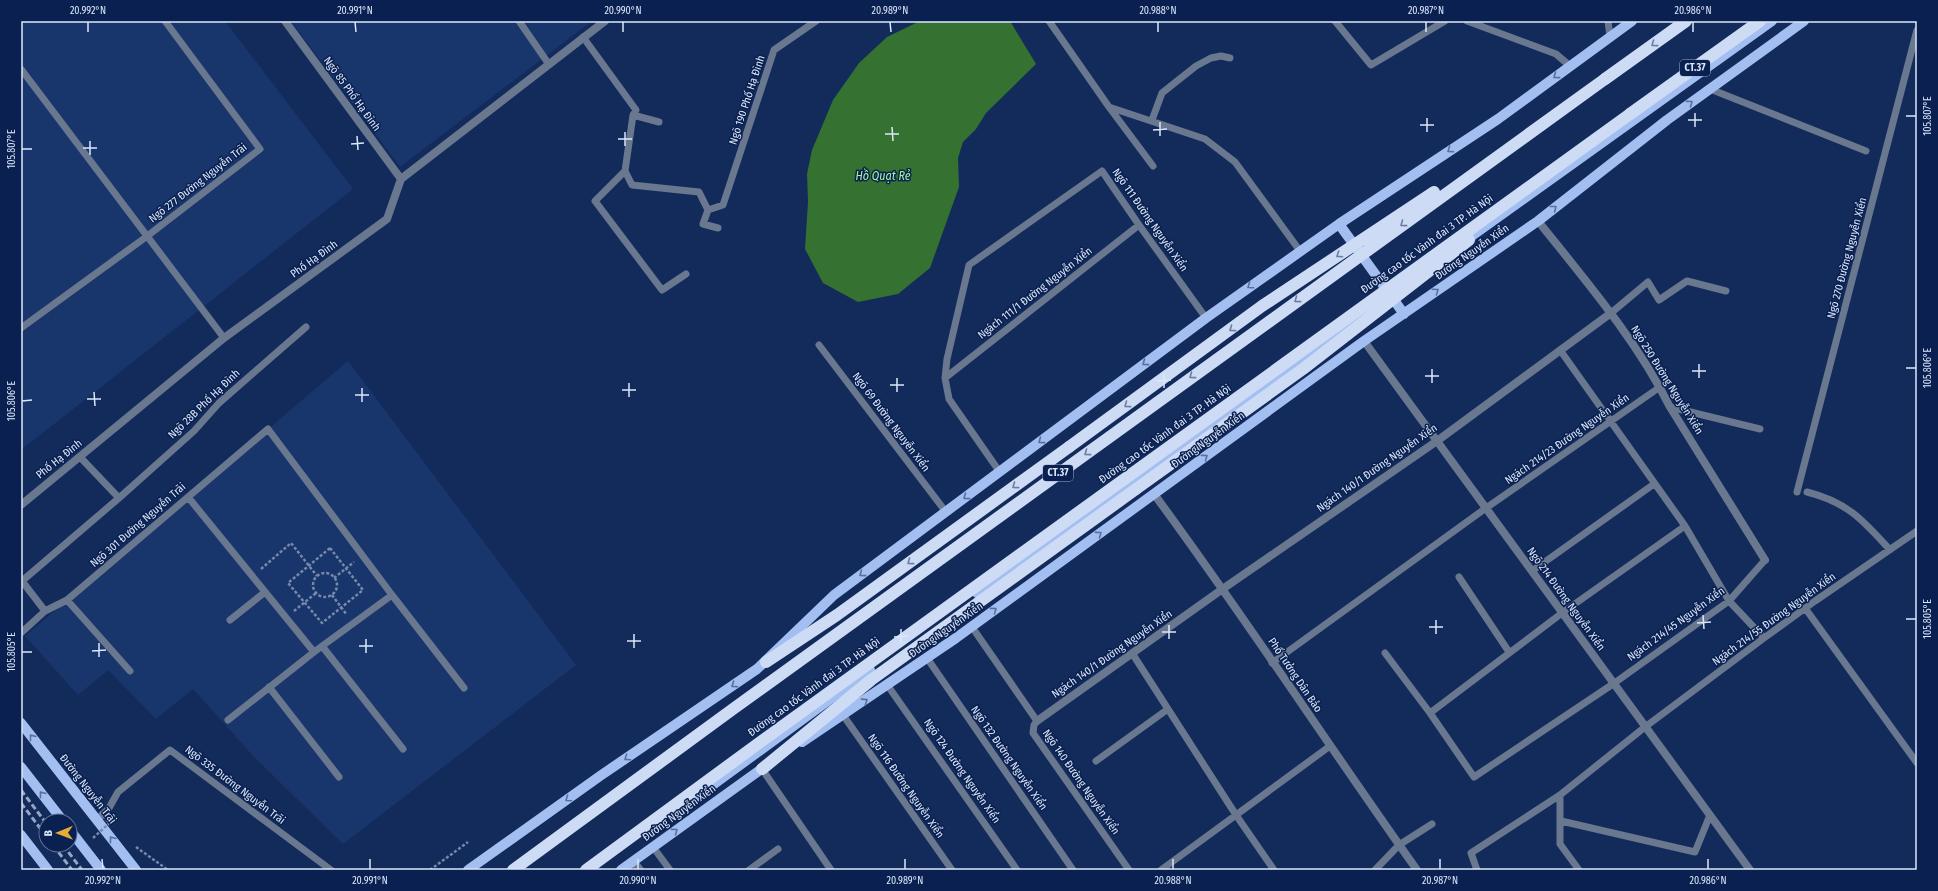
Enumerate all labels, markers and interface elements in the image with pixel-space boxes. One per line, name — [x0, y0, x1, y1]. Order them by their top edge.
text: 20.992°N — [70, 5, 106, 17]
text: 20.991°N — [337, 5, 373, 17]
text: 20.990°N — [604, 5, 642, 17]
text: 20.989°N — [872, 5, 908, 17]
text: 20.988°N — [1139, 5, 1177, 17]
text: 20.987°N — [1408, 5, 1444, 17]
text: 20.986°N — [1675, 5, 1711, 17]
one-way arrow — [1651, 39, 1658, 47]
street label: Ngõ 85 Phố Hạ Đình — [321, 54, 383, 134]
street label: Ngõ 190 Phố Hạ Đình — [726, 54, 768, 146]
road number: CT.37 — [1680, 60, 1710, 76]
one-way arrow — [1554, 71, 1561, 78]
text: 105.807°E — [1922, 96, 1934, 136]
one-way arrow — [1686, 101, 1693, 108]
text: 105.807°E — [6, 129, 18, 169]
street label: Ngõ 277 Đường Nguyễn Trãi — [146, 141, 250, 225]
one-way arrow — [1447, 146, 1454, 153]
street label: Ngõ 111 Đường Nguyễn Xiển — [1110, 165, 1191, 274]
water label: Hồ Quạt Rẻ — [856, 168, 911, 183]
street label: Đường cao tốc Vành đai 3 TP. Hà Nội — [1358, 192, 1496, 296]
street label: Ngõ 270 Đường Nguyễn Xiển — [1824, 196, 1869, 320]
one-way arrow — [1549, 206, 1556, 213]
one-way arrow — [1400, 220, 1407, 227]
street label: Đường Nguyễn Xiển — [1432, 221, 1512, 282]
street label: Phố Hạ Đình — [288, 238, 340, 280]
street label: Ngách 111/1 Đường Nguyễn Xiển — [975, 244, 1095, 342]
one-way arrow — [1336, 251, 1343, 258]
one-way arrow — [1247, 281, 1254, 289]
one-way arrow — [1432, 288, 1439, 296]
one-way arrow — [1295, 295, 1302, 302]
street label: Ngõ 250 Đường Nguyễn Xiển — [1628, 323, 1707, 437]
one-way arrow — [1229, 324, 1236, 331]
text: 105.806°E — [1922, 348, 1934, 388]
one-way arrow — [1142, 358, 1149, 366]
street label: Ngõ 28B Phố Hạ Đình — [166, 367, 242, 441]
street label: Ngõ 69 Đường Nguyễn Xiển — [849, 369, 933, 474]
one-way arrow — [1189, 372, 1196, 379]
text: 105.806°E — [6, 381, 18, 421]
street label: Đường cao tốc Vành đai 3 TP. Hà Nội — [1096, 382, 1234, 486]
street label: Ngách 214/23 Đường Nguyễn Xiển — [1502, 390, 1632, 487]
one-way arrow — [1124, 400, 1131, 407]
street label: Đường Nguyễn Xiển — [1168, 408, 1247, 471]
street label: Ngách 140/1 Đường Nguyễn Xiển — [1314, 420, 1440, 515]
one-way arrow — [1038, 436, 1045, 444]
street label: Phố Hạ Đình — [33, 437, 85, 481]
one-way arrow — [1084, 448, 1091, 455]
one-way arrow — [1200, 455, 1207, 462]
road number: CT.37 — [1043, 465, 1073, 481]
street label: Ngõ 301 Đường Nguyễn Trãi — [88, 480, 188, 570]
one-way arrow — [1012, 481, 1019, 489]
one-way arrow — [964, 492, 971, 499]
one-way arrow — [1095, 532, 1102, 539]
street label: Ngõ 214 Đường Nguyễn Xiển — [1524, 544, 1609, 653]
one-way arrow — [907, 558, 914, 565]
street label: Ngách 214/55 Đường Nguyễn Xiển — [1709, 569, 1838, 668]
one-way arrow — [860, 570, 867, 577]
street label: Ngách 214/45 Nguyễn Xiển — [1624, 584, 1727, 664]
street label: Đường Nguyễn Xiển — [906, 599, 986, 660]
text: 105.805°E — [1922, 599, 1934, 639]
street label: Ngách 140/1 Đường Nguyễn Xiển — [1049, 606, 1175, 701]
one-way arrow — [990, 608, 997, 615]
text: 105.805°E — [6, 632, 18, 672]
street label: Đường cao tốc Vành đai 3 TP. Hà Nội — [745, 635, 883, 739]
street label: Phố Tưởng Dân Bảo — [1265, 635, 1325, 715]
one-way arrow — [731, 680, 738, 687]
one-way arrow — [861, 698, 868, 706]
street label: Ngõ 132 Đường Nguyễn Xiển — [968, 703, 1051, 813]
street label: Ngõ 124 Đường Nguyễn Xiển — [921, 716, 1004, 826]
street label: Ngõ 140 Đường Nguyễn Xiển — [1040, 726, 1123, 837]
street label: Ngõ 116 Đường Nguyễn Xiển — [865, 731, 948, 840]
one-way arrow — [30, 734, 37, 741]
street label: Ngõ 335 Đường Nguyễn Trãi — [182, 743, 288, 827]
street label: Đường Nguyễn Trãi — [57, 752, 119, 826]
one-way arrow — [624, 753, 631, 761]
street label: Đường Nguyễn Xiển — [639, 781, 718, 844]
one-way arrow — [39, 791, 47, 798]
one-way arrow — [565, 794, 572, 802]
north arrow — [38, 813, 78, 853]
one-way arrow — [671, 828, 678, 835]
text: B — [42, 830, 55, 836]
one-way arrow — [110, 837, 117, 844]
text: 20.992°N — [85, 875, 121, 887]
text: 20.991°N — [352, 875, 388, 887]
text: 20.990°N — [619, 875, 657, 887]
text: 20.989°N — [887, 875, 923, 887]
text: 20.988°N — [1154, 875, 1192, 887]
text: 20.987°N — [1422, 875, 1458, 887]
text: 20.986°N — [1690, 875, 1726, 887]

